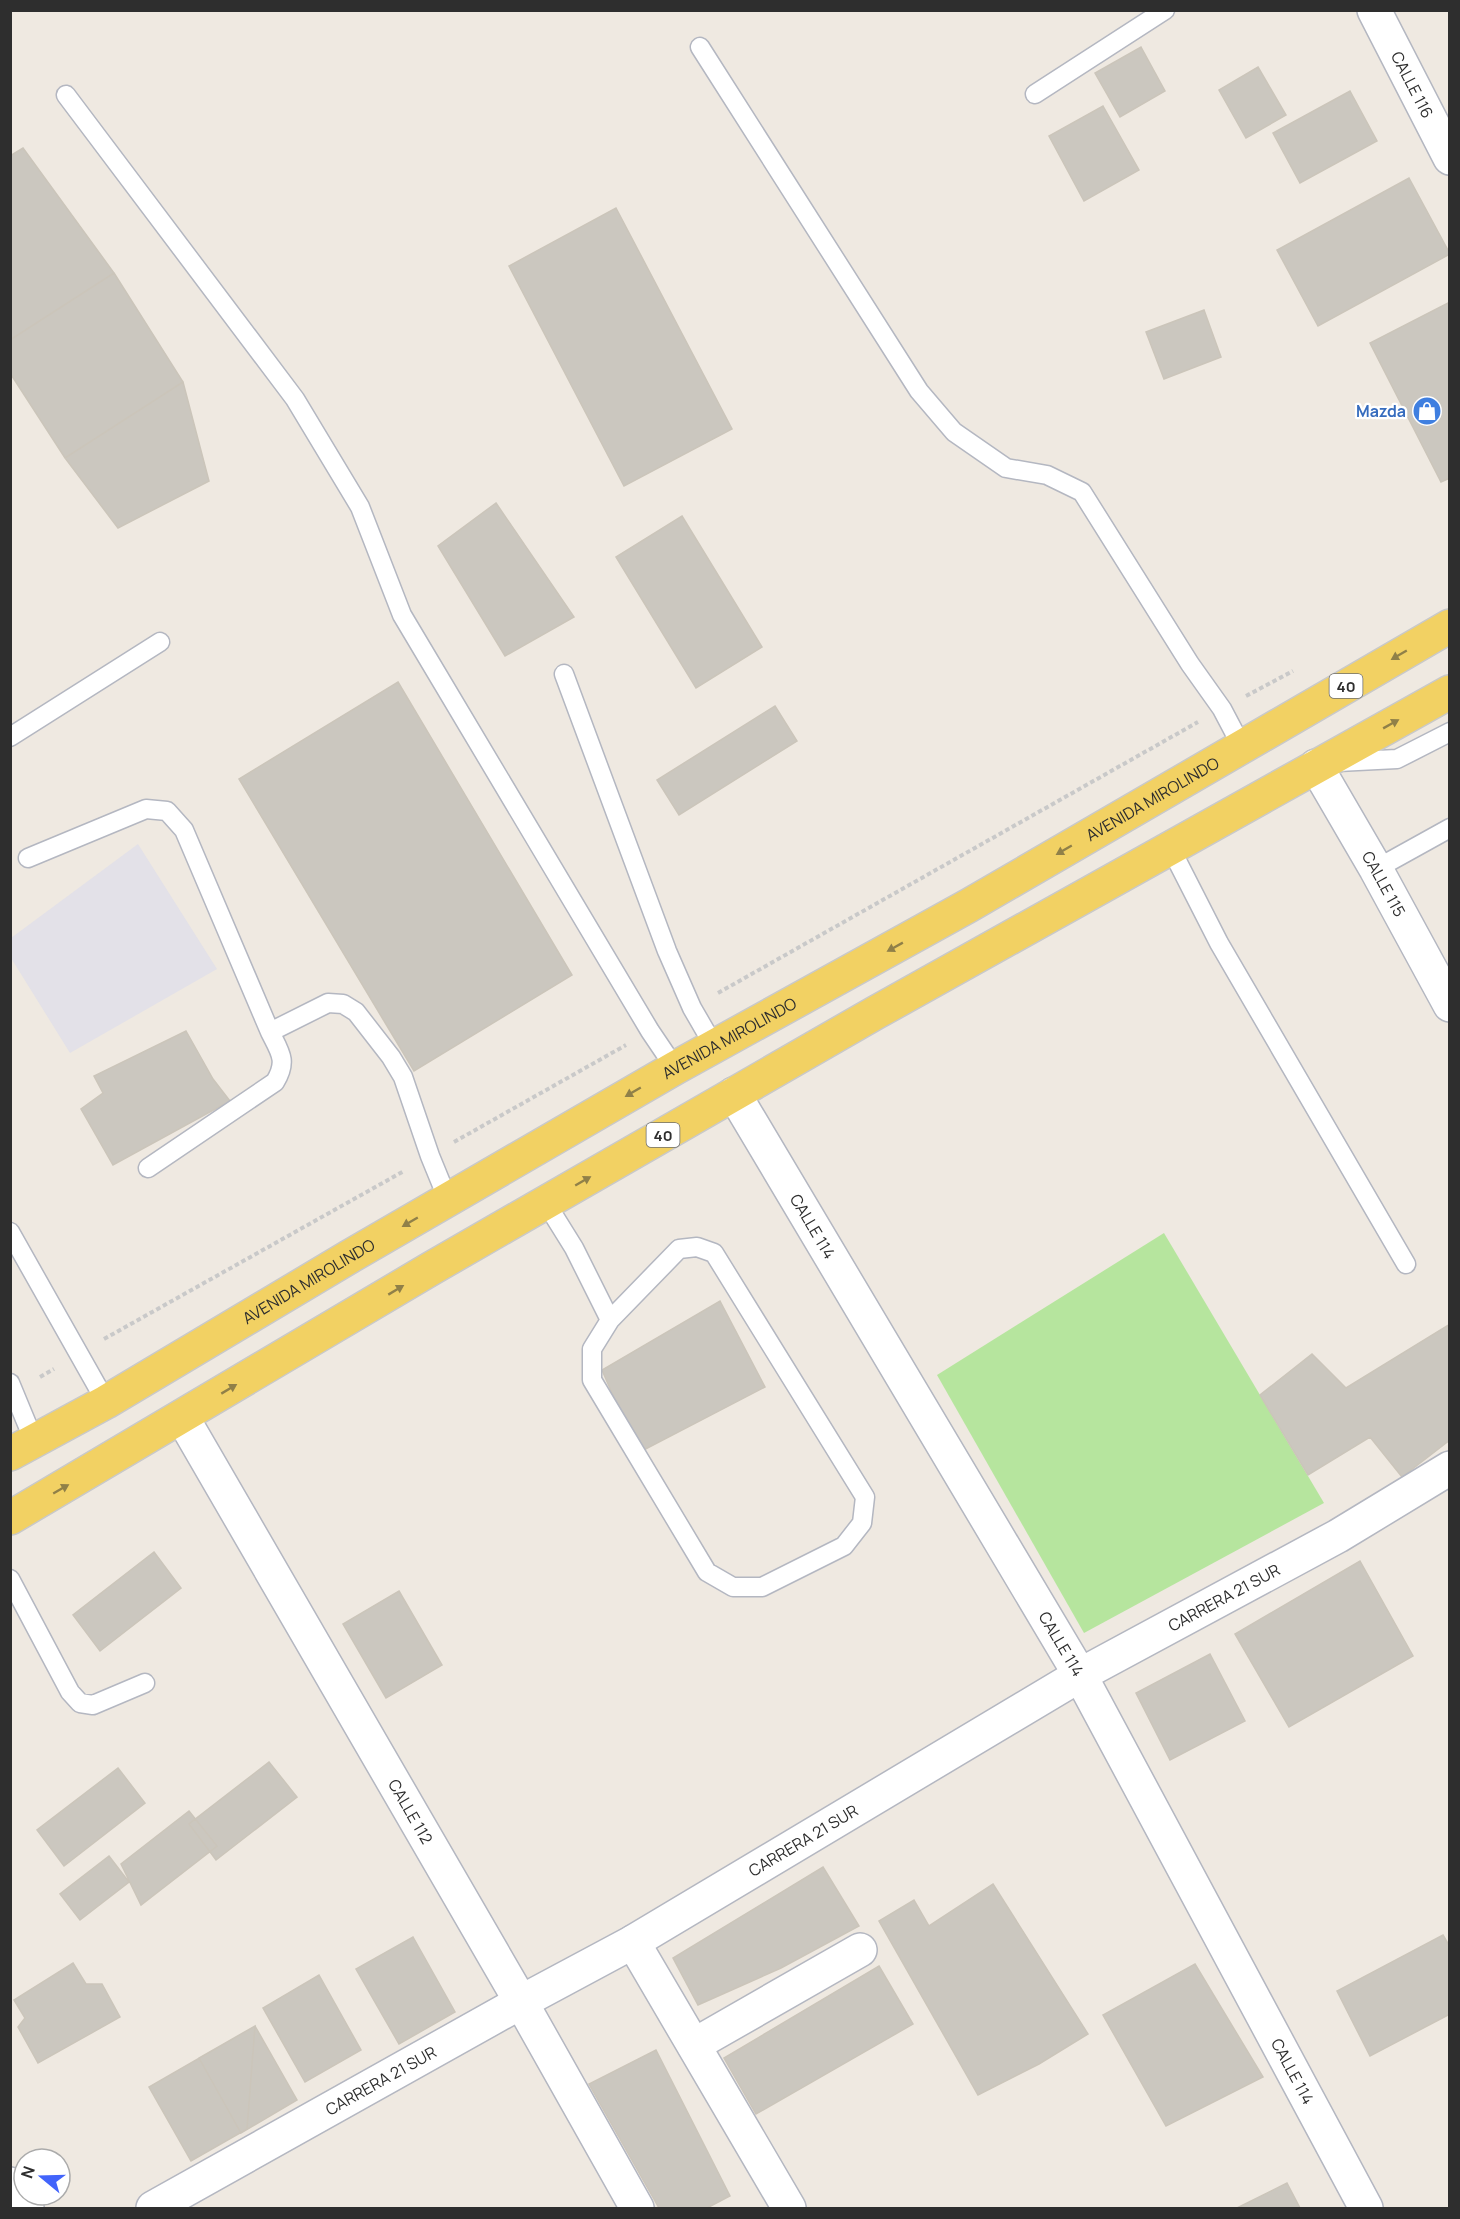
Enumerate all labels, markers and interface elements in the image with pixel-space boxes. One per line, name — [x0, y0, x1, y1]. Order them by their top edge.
street label: CALLE 116 — [1386, 48, 1439, 122]
shop icon: Mazda — [1411, 395, 1443, 427]
place label: Mazda — [1356, 400, 1406, 422]
one-way arrow — [1391, 650, 1407, 661]
road number: 40 — [1330, 674, 1362, 698]
one-way arrow — [1383, 719, 1400, 729]
street label: AVENIDA MIROLINDO — [1082, 751, 1223, 846]
one-way arrow — [1055, 845, 1072, 855]
street label: CALLE 115 — [1357, 847, 1411, 921]
one-way arrow — [886, 942, 903, 952]
street label: AVENIDA MIROLINDO — [658, 992, 801, 1084]
one-way arrow — [625, 1087, 641, 1098]
road number: 40 — [646, 1123, 680, 1147]
one-way arrow — [575, 1176, 591, 1187]
street label: CALLE 114 — [785, 1190, 841, 1263]
one-way arrow — [401, 1217, 418, 1227]
street label: AVENIDA MIROLINDO — [238, 1233, 379, 1329]
one-way arrow — [388, 1284, 404, 1295]
one-way arrow — [221, 1384, 237, 1395]
one-way arrow — [53, 1483, 69, 1494]
street label: CARRERA 21 SUR — [1164, 1558, 1284, 1636]
street label: CALLE 114 — [1034, 1607, 1089, 1680]
street label: CALLE 112 — [383, 1775, 438, 1848]
street label: CARRERA 21 SUR — [744, 1799, 862, 1882]
street label: CALLE 114 — [1266, 2034, 1319, 2108]
street label: CARRERA 21 SUR — [321, 2041, 440, 2120]
north arrow — [12, 2147, 72, 2207]
text: N — [16, 2163, 40, 2181]

